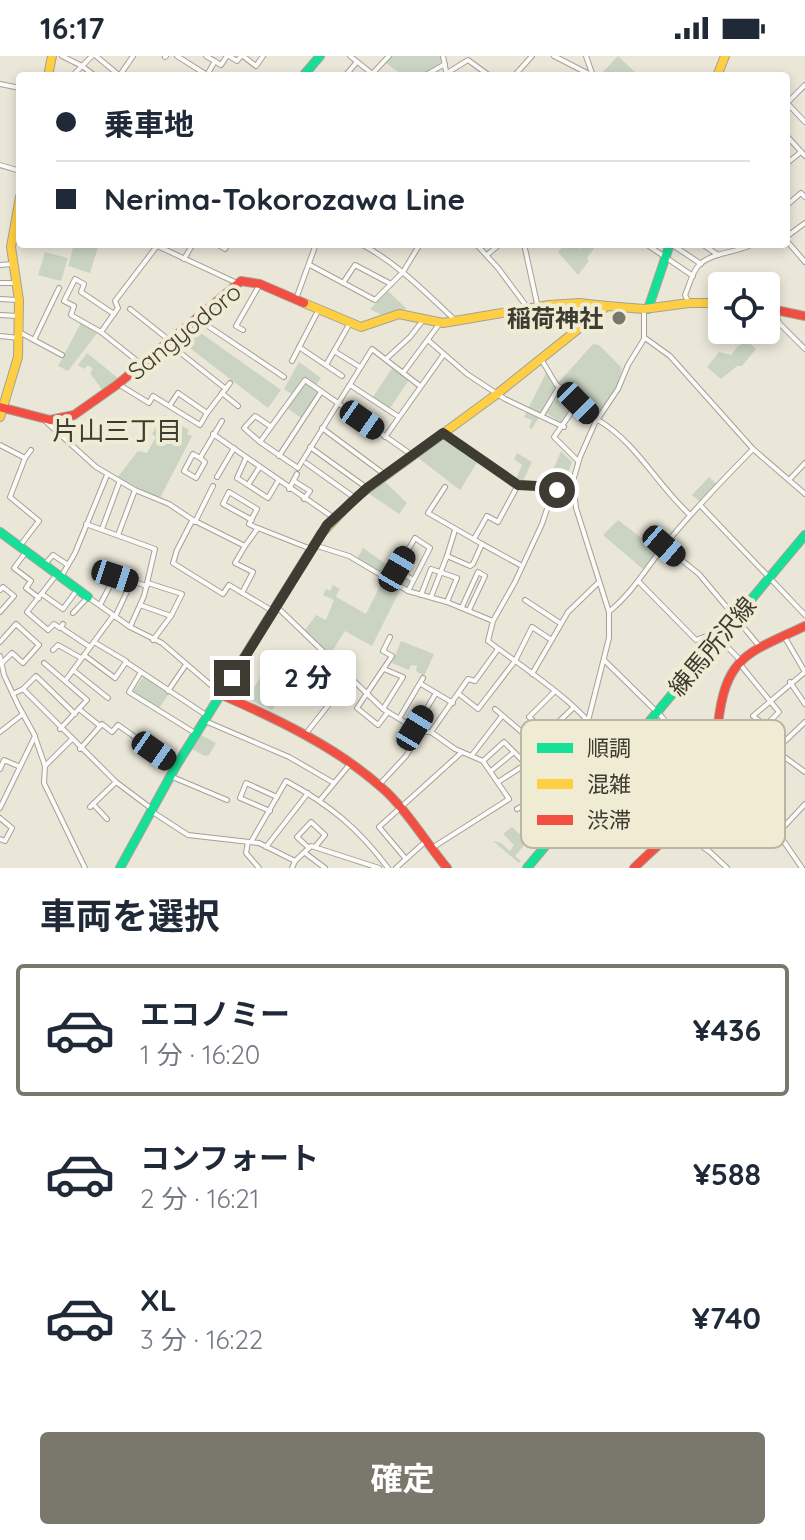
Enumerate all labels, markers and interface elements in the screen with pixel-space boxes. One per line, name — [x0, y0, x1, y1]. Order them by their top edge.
text: 16:17 — [40, 9, 105, 47]
text: 乗車地 — [104, 105, 194, 143]
text: Nerima-Tokorozawa Line — [104, 180, 465, 218]
map controls — [708, 272, 780, 344]
button: locate — [708, 272, 780, 344]
street label: Sangyodoro — [121, 276, 247, 386]
place label: 稲荷神社 — [507, 303, 603, 333]
marker: 稲荷神社 — [610, 309, 628, 327]
car — [553, 378, 603, 428]
car — [335, 396, 389, 444]
district label: 片山三丁目 — [52, 414, 182, 447]
route start — [539, 472, 575, 508]
car — [638, 521, 690, 571]
car — [375, 542, 419, 596]
car — [88, 557, 142, 595]
street label: 練馬所沢線 — [662, 590, 762, 702]
callout: 2 分 — [260, 650, 356, 706]
route end — [214, 660, 250, 696]
text: 2 分 — [284, 661, 332, 694]
car — [392, 701, 438, 755]
legend — [521, 720, 785, 848]
car — [127, 727, 181, 775]
text: 順調 — [587, 734, 631, 762]
text: 混雑 — [587, 770, 631, 798]
text: 渋滞 — [587, 806, 631, 834]
text: 車両を選択 — [40, 893, 220, 938]
icon: car — [44, 994, 116, 1066]
text: エコノミー — [140, 995, 290, 1033]
text: ¥436 — [693, 1011, 761, 1049]
text: 1 分 · 16:20 — [140, 1038, 260, 1071]
icon: car — [44, 1138, 116, 1210]
text: コンフォート — [140, 1139, 319, 1177]
text: ¥588 — [693, 1155, 761, 1193]
text: 2 分 · 16:21 — [140, 1182, 259, 1215]
text: XL — [140, 1281, 177, 1319]
icon: car — [44, 1282, 116, 1354]
text: ¥740 — [692, 1299, 761, 1337]
text: 3 分 · 16:22 — [140, 1323, 263, 1356]
button: 確定 — [40, 1432, 765, 1524]

